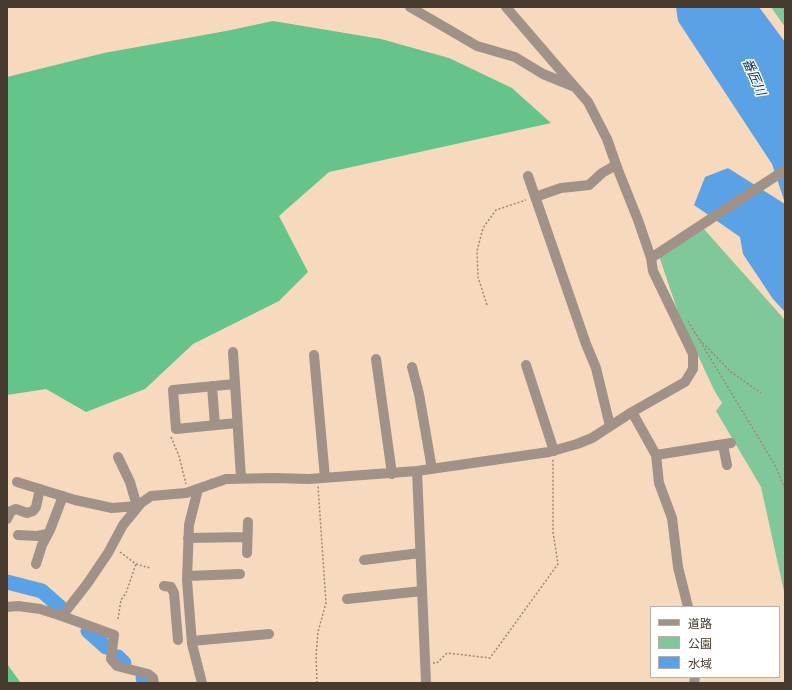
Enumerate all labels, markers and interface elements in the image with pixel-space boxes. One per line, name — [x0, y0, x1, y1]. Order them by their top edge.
water label: 番匠川 — [739, 56, 769, 98]
legend — [650, 606, 780, 678]
text: 道路 — [688, 616, 712, 631]
text: 公園 — [688, 636, 712, 651]
text: 水域 — [688, 656, 712, 671]

